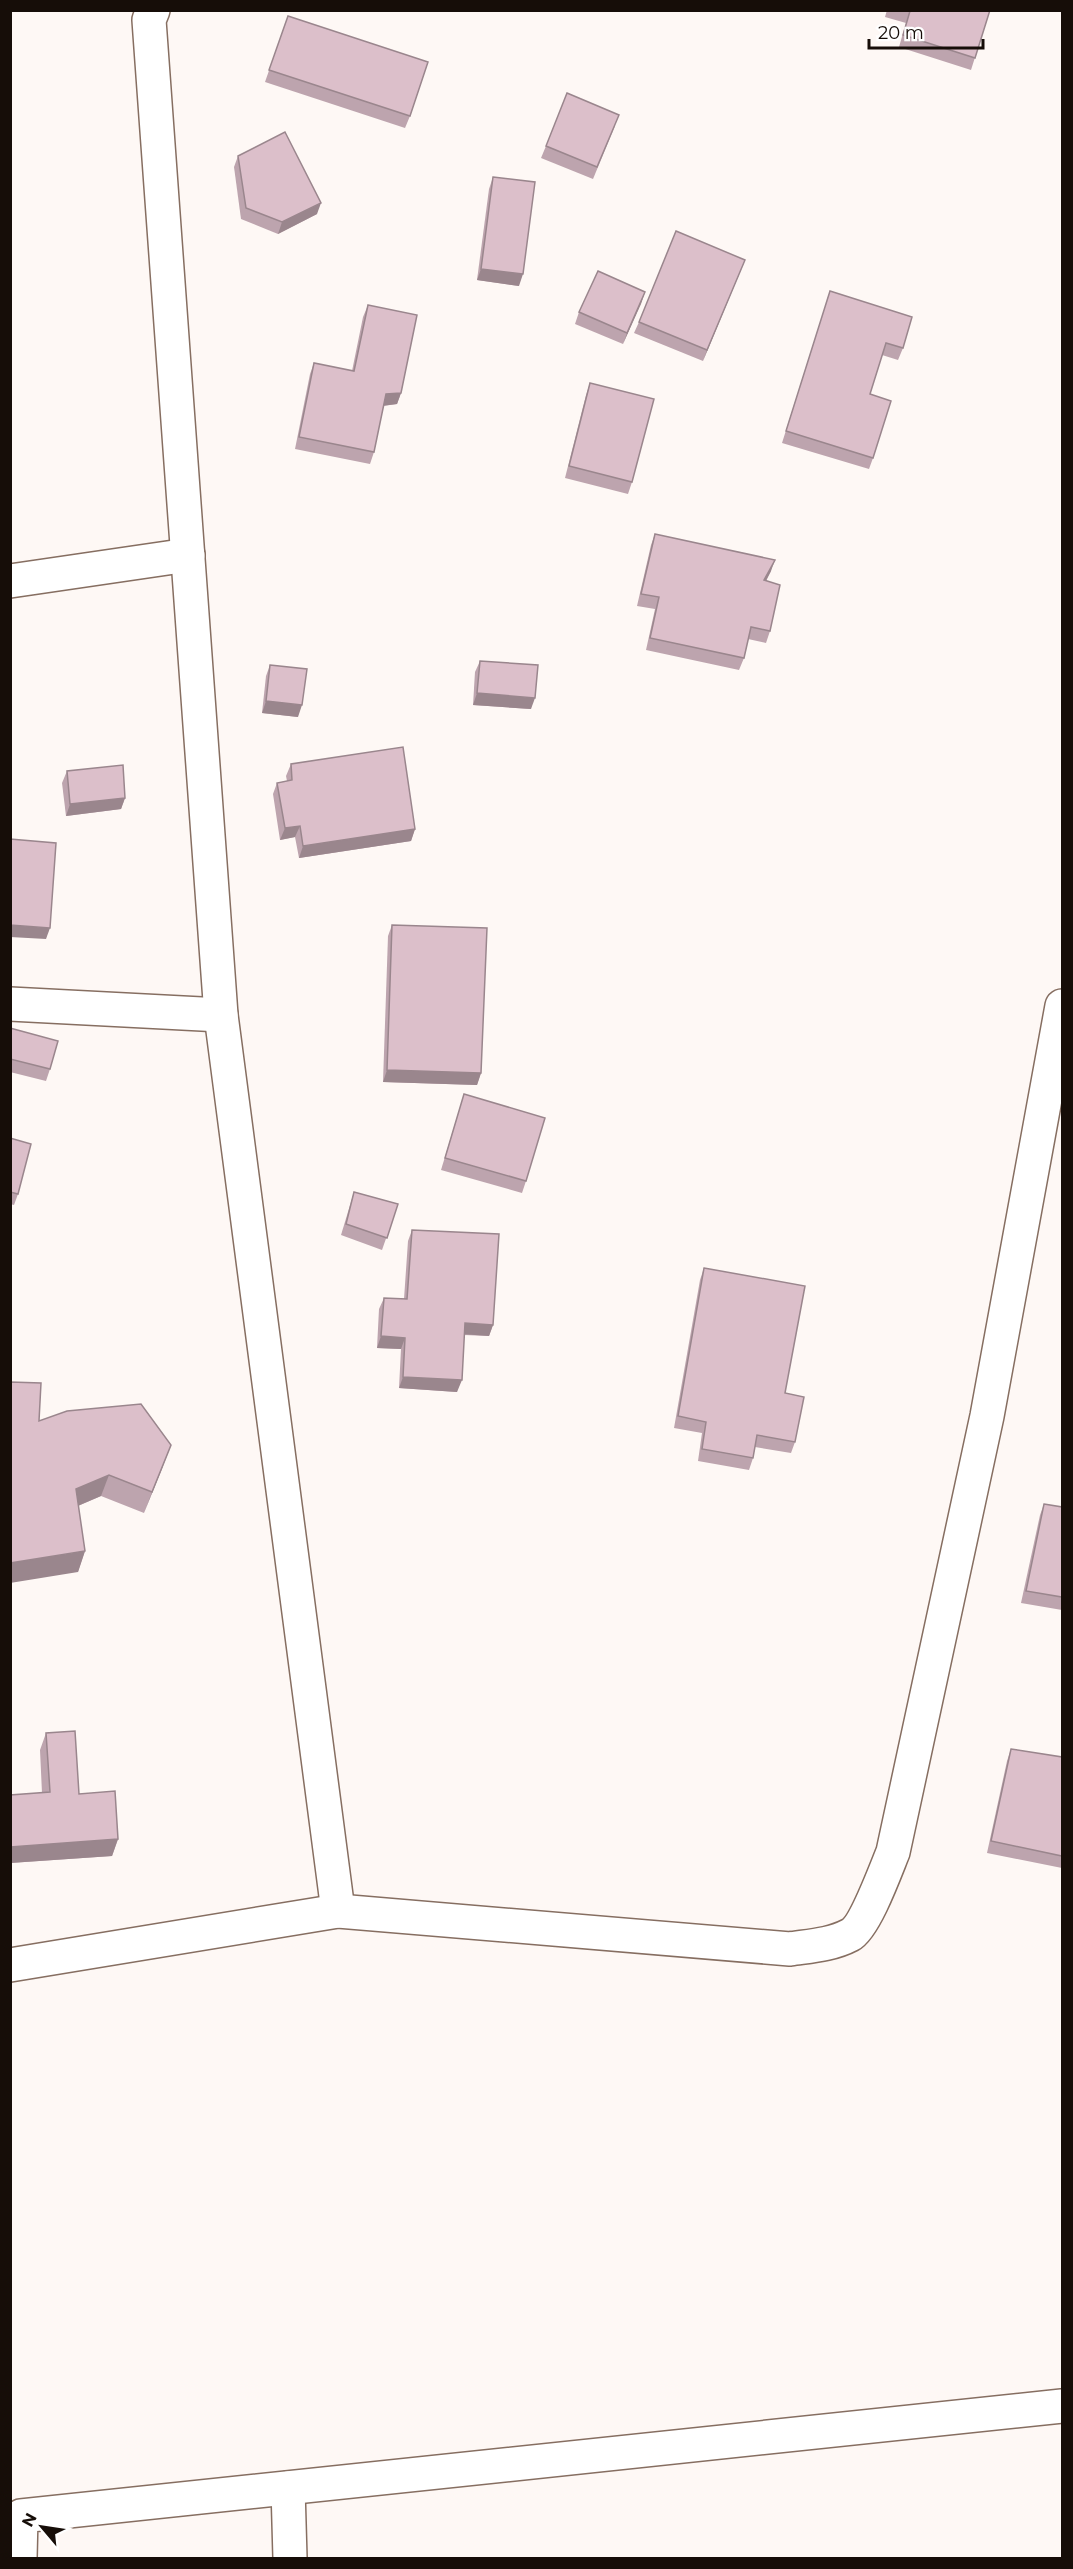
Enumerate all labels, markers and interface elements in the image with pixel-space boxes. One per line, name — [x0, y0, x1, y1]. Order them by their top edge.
scale bar — [869, 12, 983, 50]
text: 20 m — [878, 22, 924, 44]
north arrow — [12, 2497, 72, 2557]
text: N — [18, 2510, 41, 2530]

